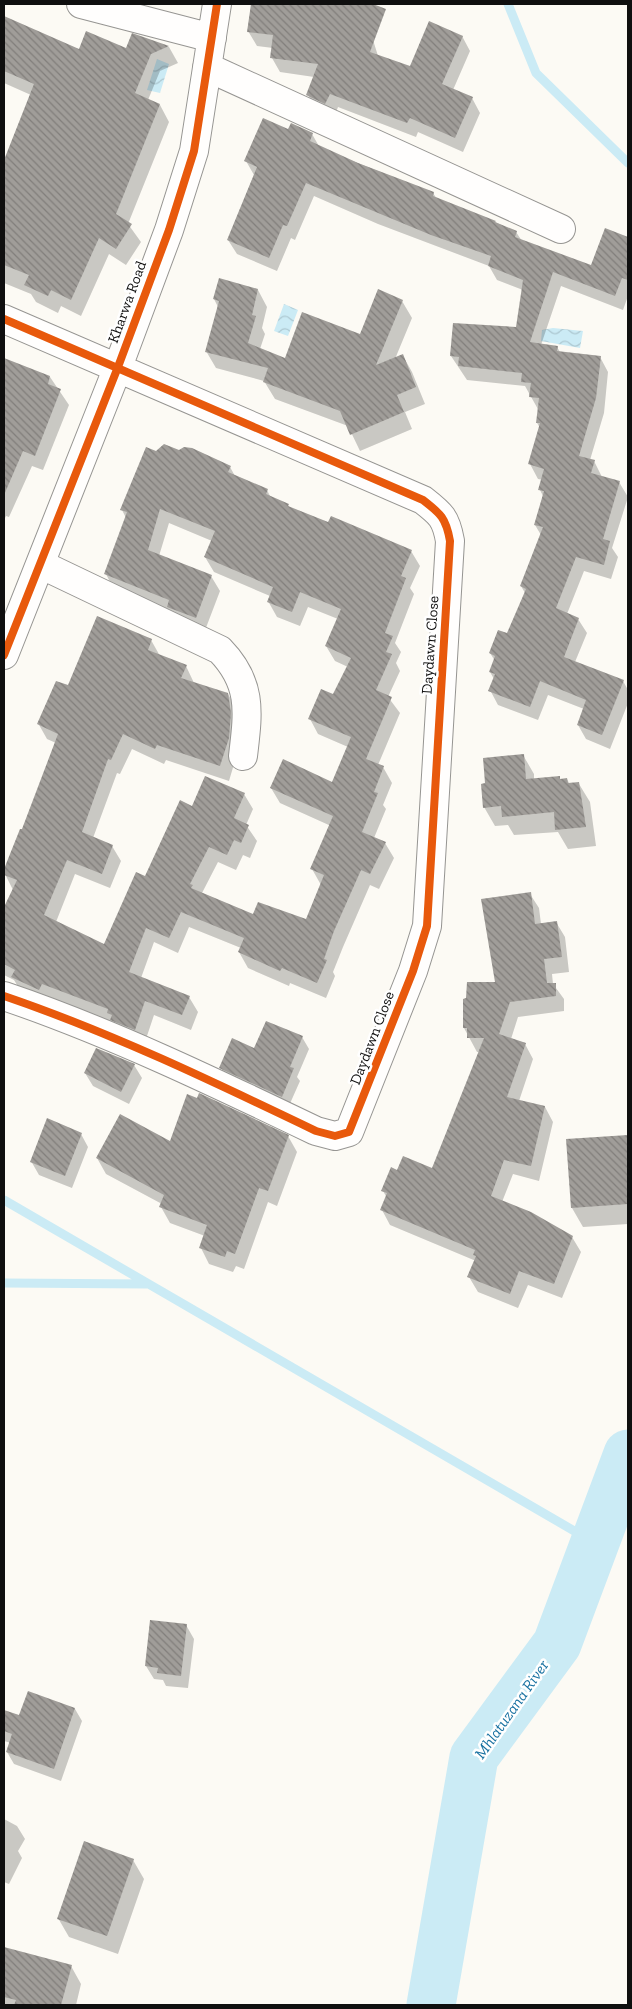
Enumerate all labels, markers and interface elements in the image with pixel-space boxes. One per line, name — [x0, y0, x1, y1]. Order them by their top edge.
street label: Kharwa Road — [104, 258, 150, 345]
street label: Daydawn Close — [418, 595, 442, 695]
street label: Daydawn Close — [346, 989, 398, 1087]
water label: Mhlatuzana River — [470, 1656, 553, 1762]

